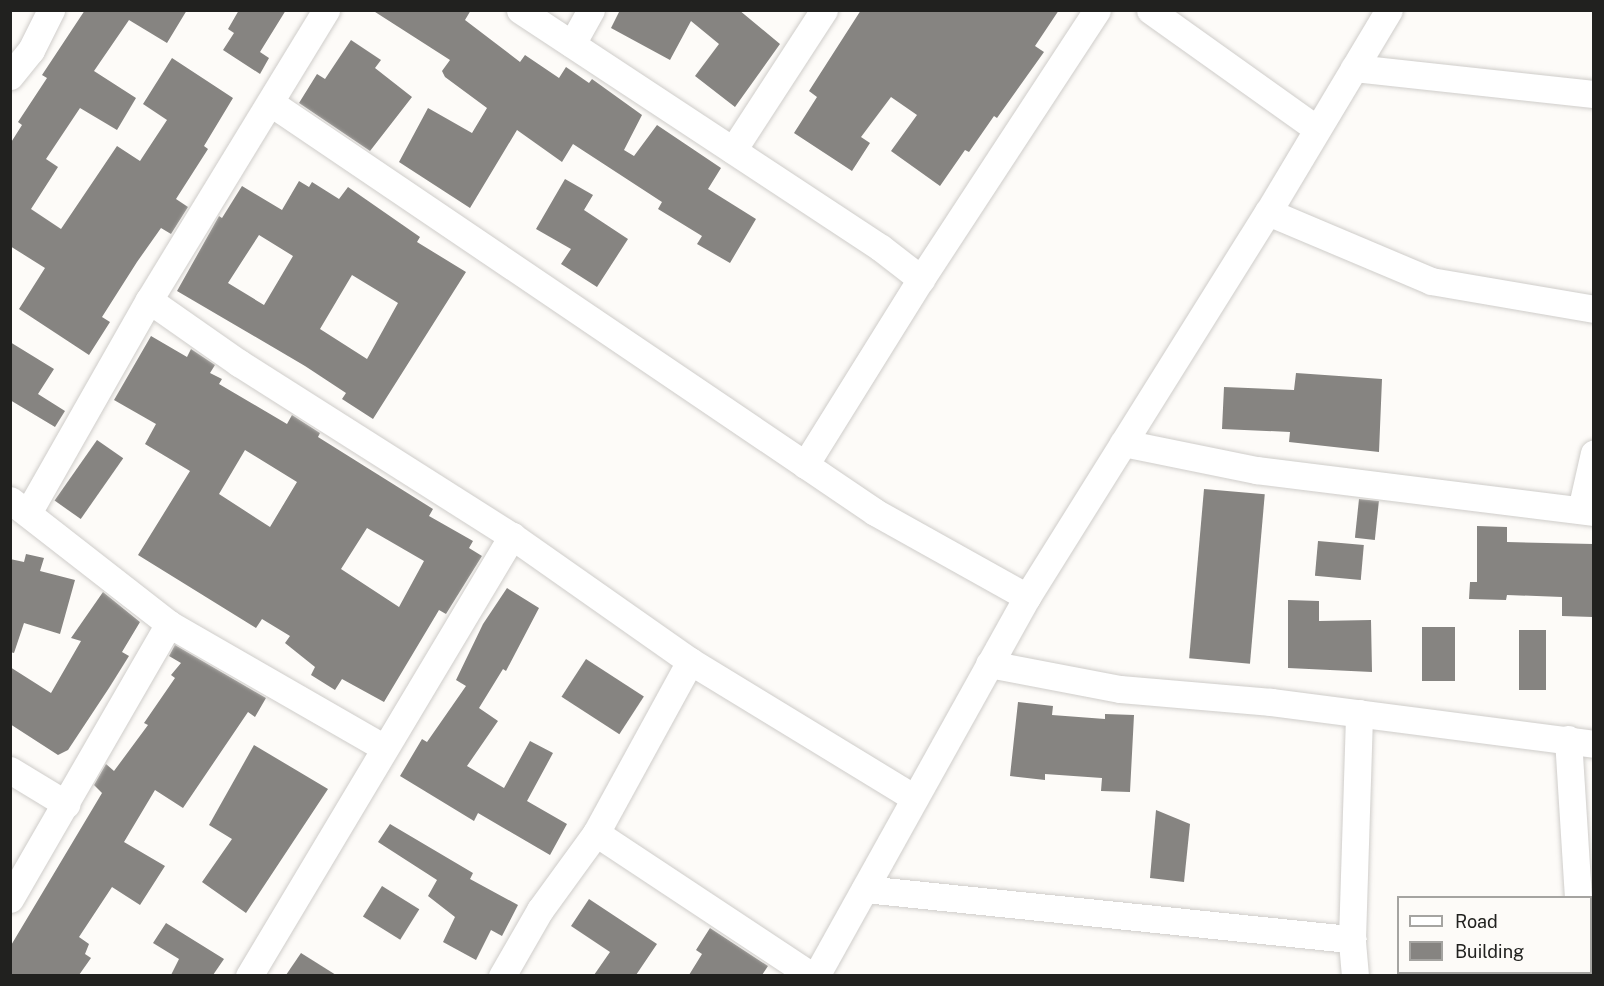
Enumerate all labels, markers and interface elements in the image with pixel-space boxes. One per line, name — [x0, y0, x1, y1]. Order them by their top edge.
legend — [1397, 896, 1592, 974]
text: Road — [1455, 911, 1498, 932]
text: Building — [1455, 941, 1524, 962]

